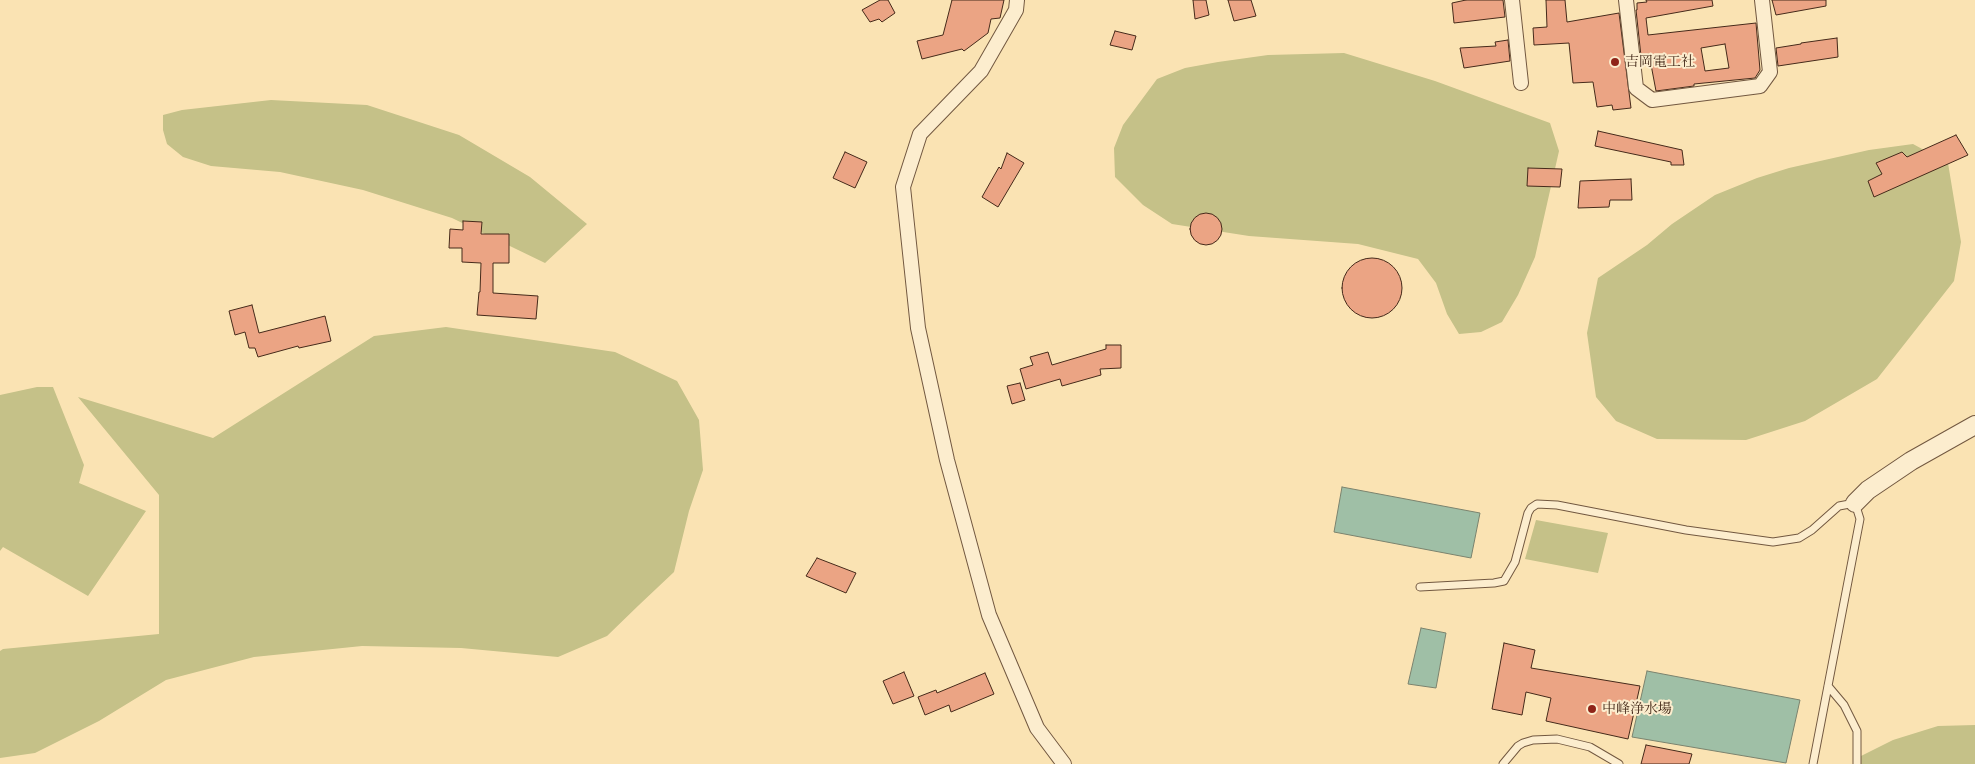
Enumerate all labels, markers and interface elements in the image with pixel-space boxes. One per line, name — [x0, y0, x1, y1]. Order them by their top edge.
place label: 吉岡電工社 — [1625, 54, 1695, 70]
marker: 吉岡電工社 — [1609, 56, 1621, 68]
place label: 中峰浄水場 — [1602, 701, 1672, 717]
marker: 中峰浄水場 — [1586, 703, 1598, 715]

